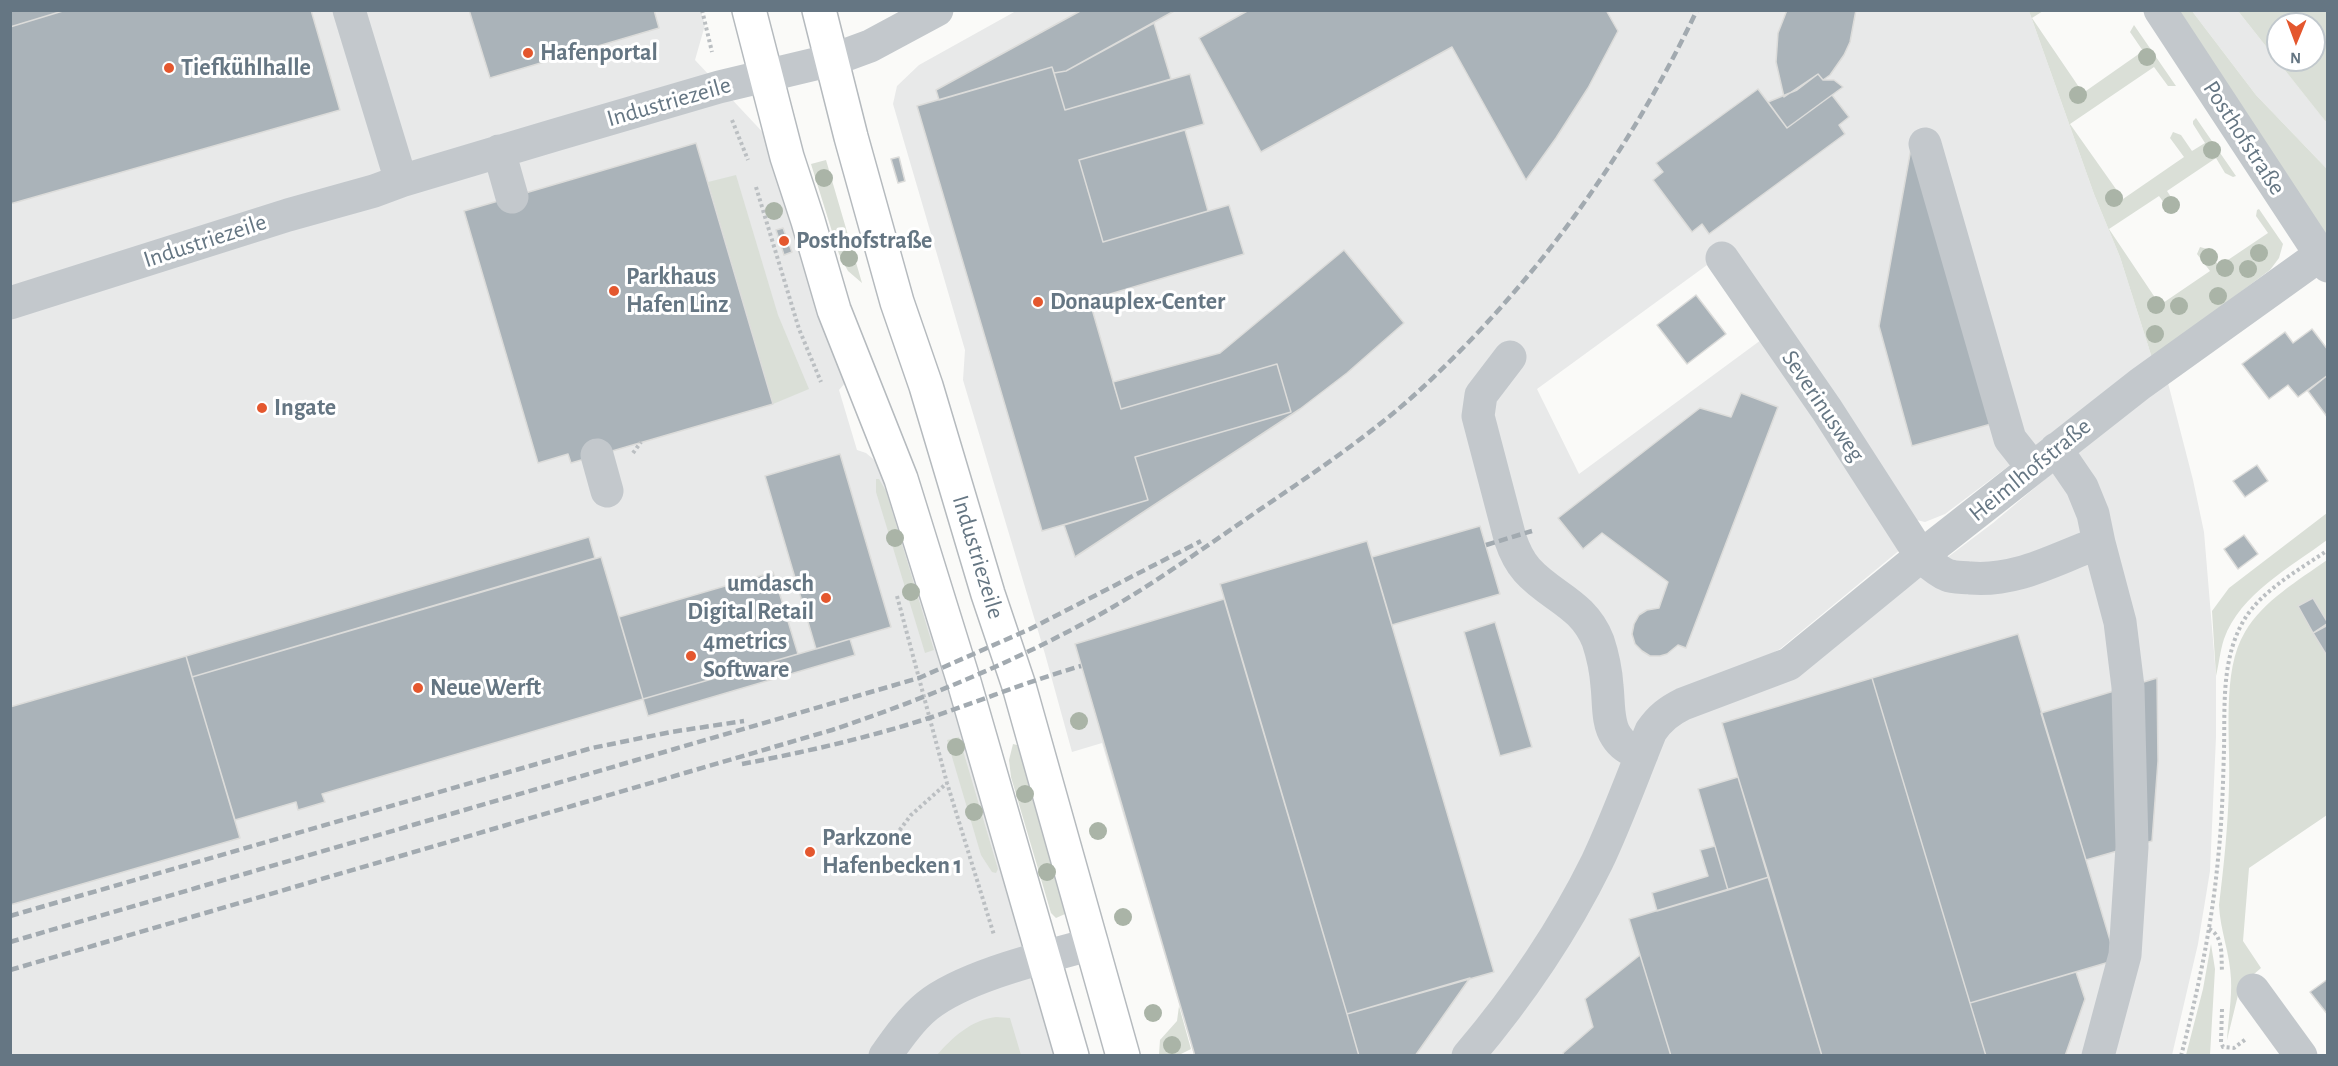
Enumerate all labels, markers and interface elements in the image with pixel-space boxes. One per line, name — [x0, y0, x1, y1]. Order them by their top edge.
north arrow — [2266, 12, 2326, 72]
place label: Hafenportal — [540, 39, 658, 67]
marker: Hafenportal — [521, 46, 535, 60]
text: N — [2290, 50, 2301, 66]
place label: Tiefkühlhalle — [181, 54, 311, 82]
marker: Tiefkühlhalle — [162, 61, 176, 75]
street label: Industriezeile — [604, 71, 734, 133]
street label: Posthofstraße — [2196, 75, 2292, 201]
street label: Industriezeile — [140, 208, 270, 274]
place label: Posthofstraße — [796, 227, 932, 255]
marker: Posthofstraße — [777, 234, 791, 248]
place label: Parkhaus Hafen Linz — [626, 263, 728, 319]
marker: Parkhaus Hafen Linz — [607, 284, 621, 298]
place label: Donauplex-Center — [1050, 288, 1225, 316]
marker: Donauplex-Center — [1031, 295, 1045, 309]
street label: Severinusweg — [1775, 345, 1871, 467]
place label: Ingate — [274, 394, 336, 422]
marker: Ingate — [255, 401, 269, 415]
street label: Heimlhofstraße — [1963, 412, 2097, 528]
street label: Industriezeile — [946, 492, 1010, 622]
place label: umdasch Digital Retail — [687, 570, 814, 626]
marker: umdasch Digital Retail — [819, 591, 833, 605]
place label: 4metrics Software — [703, 628, 789, 684]
marker: 4metrics Software — [684, 649, 698, 663]
place label: Neue Werft — [430, 674, 541, 702]
marker: Neue Werft — [411, 681, 425, 695]
place label: Parkzone Hafenbecken 1 — [822, 824, 962, 880]
marker: Parkzone Hafenbecken 1 — [803, 845, 817, 859]

